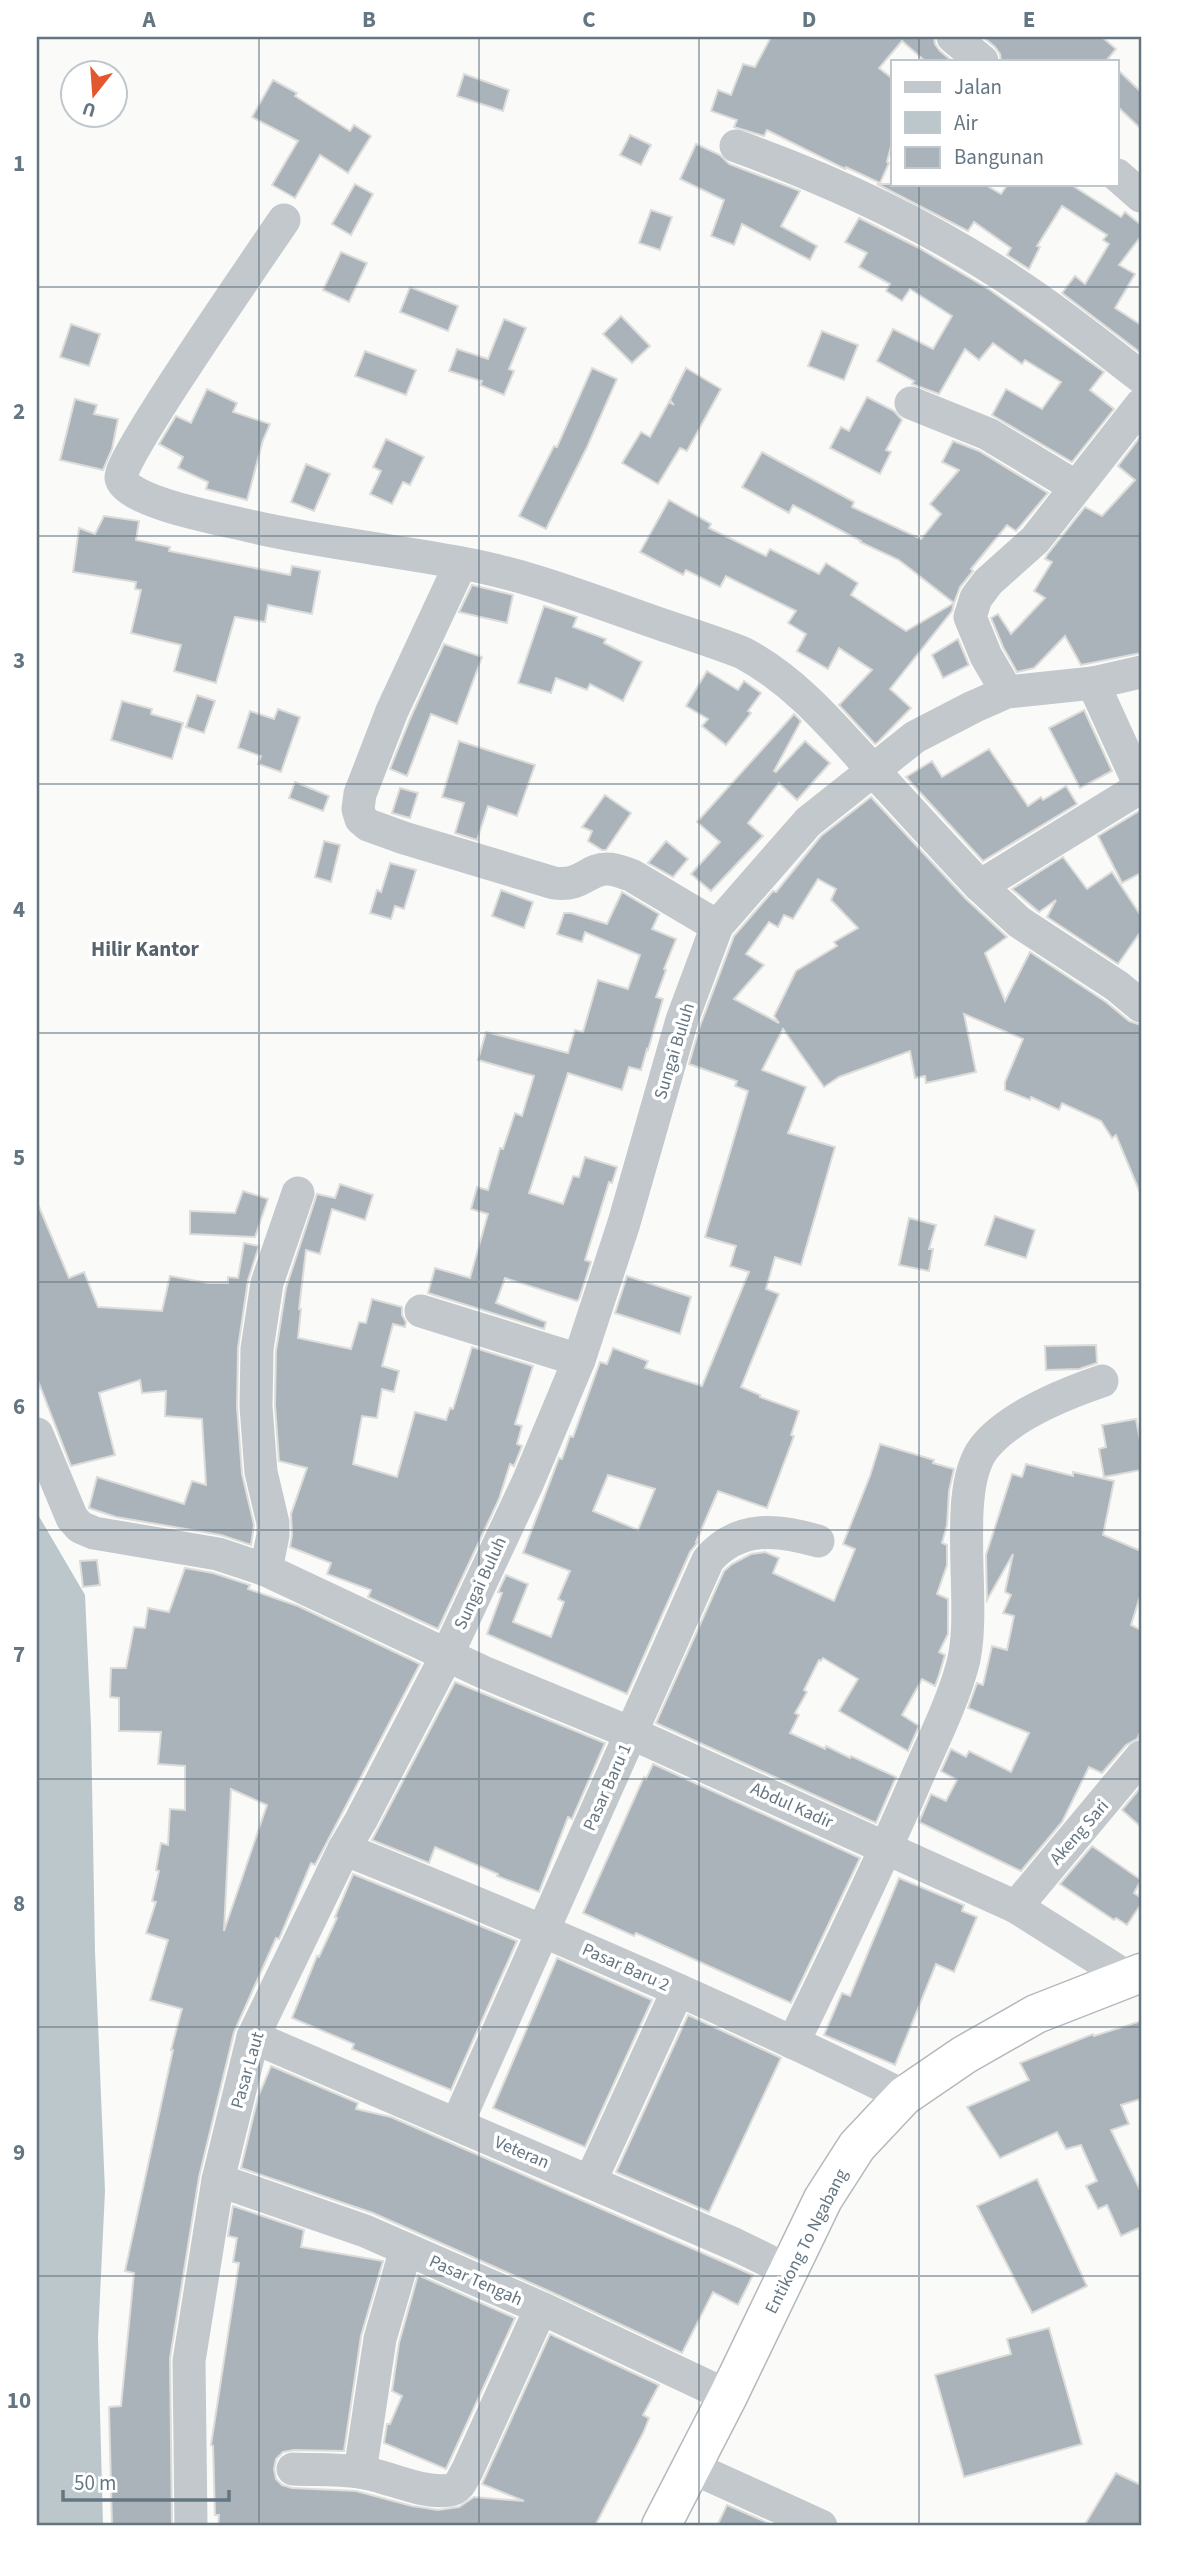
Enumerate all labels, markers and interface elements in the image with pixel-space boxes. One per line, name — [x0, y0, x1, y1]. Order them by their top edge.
text: A — [141, 3, 156, 36]
text: B — [362, 3, 376, 36]
text: C — [582, 3, 596, 36]
text: D — [802, 3, 816, 36]
text: E — [1023, 3, 1035, 36]
north arrow — [60, 60, 130, 130]
legend — [891, 60, 1118, 186]
text: Jalan — [954, 72, 1002, 102]
text: U — [79, 94, 99, 124]
text: Air — [954, 108, 979, 138]
text: Bangunan — [954, 142, 1044, 172]
text: 1 — [13, 147, 25, 180]
text: 2 — [13, 395, 25, 428]
text: 3 — [13, 644, 25, 677]
text: 4 — [13, 893, 25, 926]
district label: Hilir Kantor — [91, 934, 200, 964]
street label: Sungai Buluh — [648, 1000, 701, 1102]
text: 5 — [13, 1141, 25, 1174]
text: 6 — [13, 1390, 25, 1423]
street label: Sungai Buluh — [448, 1533, 513, 1634]
text: 7 — [13, 1638, 25, 1671]
street label: Pasar Baru 1 — [577, 1740, 638, 1835]
street label: Abdul Kadir — [747, 1776, 838, 1835]
street label: Akeng Sari — [1044, 1794, 1115, 1870]
text: 8 — [13, 1887, 25, 1920]
street label: Pasar Baru 2 — [578, 1937, 673, 1998]
street label: Pasar Laut — [225, 2029, 270, 2111]
street label: Veteran — [491, 2130, 553, 2175]
text: 9 — [13, 2136, 25, 2169]
street label: Entikong To Ngabang — [759, 2164, 854, 2318]
street label: Pasar Tengah — [425, 2249, 526, 2312]
text: 10 — [7, 2384, 31, 2417]
scale bar — [63, 2458, 229, 2502]
text: 50 m — [74, 2468, 116, 2498]

